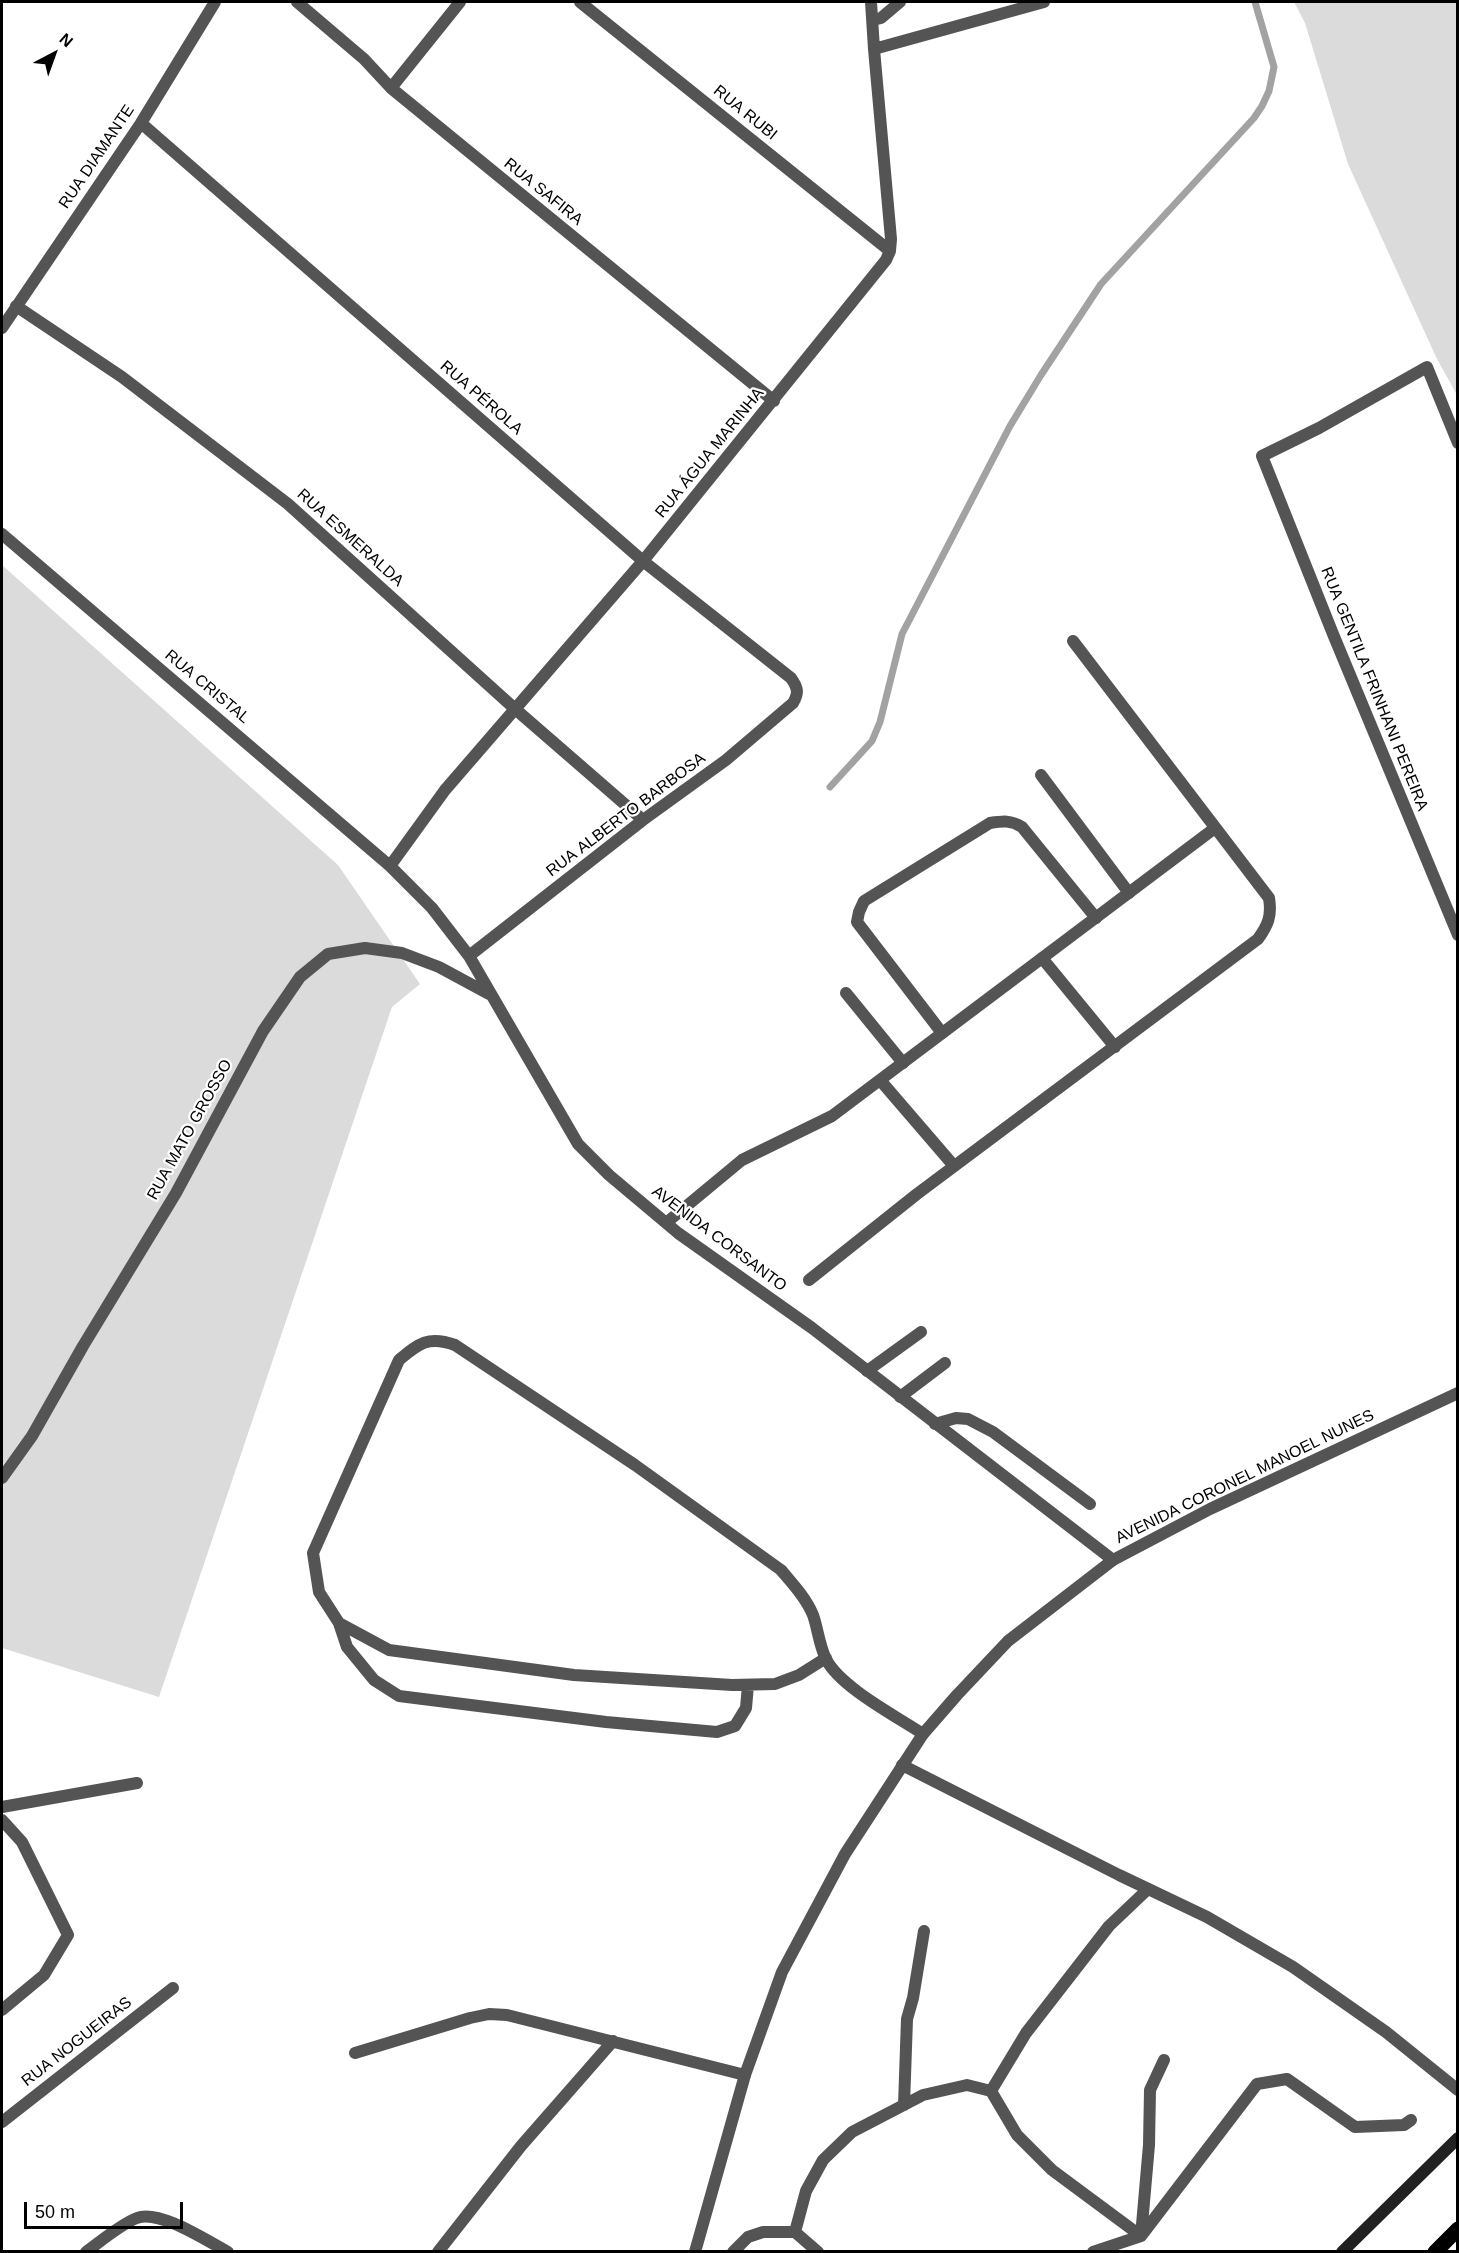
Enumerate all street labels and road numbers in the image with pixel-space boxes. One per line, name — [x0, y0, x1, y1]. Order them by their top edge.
street label: RUA RUBI — [709, 81, 781, 145]
street label: RUA DIAMANTE — [55, 102, 139, 212]
street label: RUA SAFIRA — [500, 154, 586, 230]
street label: RUA PÉROLA — [436, 357, 526, 439]
street label: RUA ÁGUA MARINHA — [652, 384, 768, 522]
street label: RUA ESMERALDA — [293, 485, 407, 591]
street label: RUA GENTILA FRINHANI PEREIRA — [1316, 564, 1432, 814]
street label: RUA CRISTAL — [161, 646, 253, 728]
street label: RUA ALBERTO BARBOSA — [543, 749, 709, 881]
street label: RUA MATO GROSSO — [143, 1056, 237, 1204]
street label: AVENIDA CORSANTO — [648, 1182, 790, 1296]
street label: AVENIDA CORONEL MANOEL NUNES — [1113, 1406, 1377, 1548]
street label: RUA NOGUEIRAS — [18, 1993, 136, 2091]

